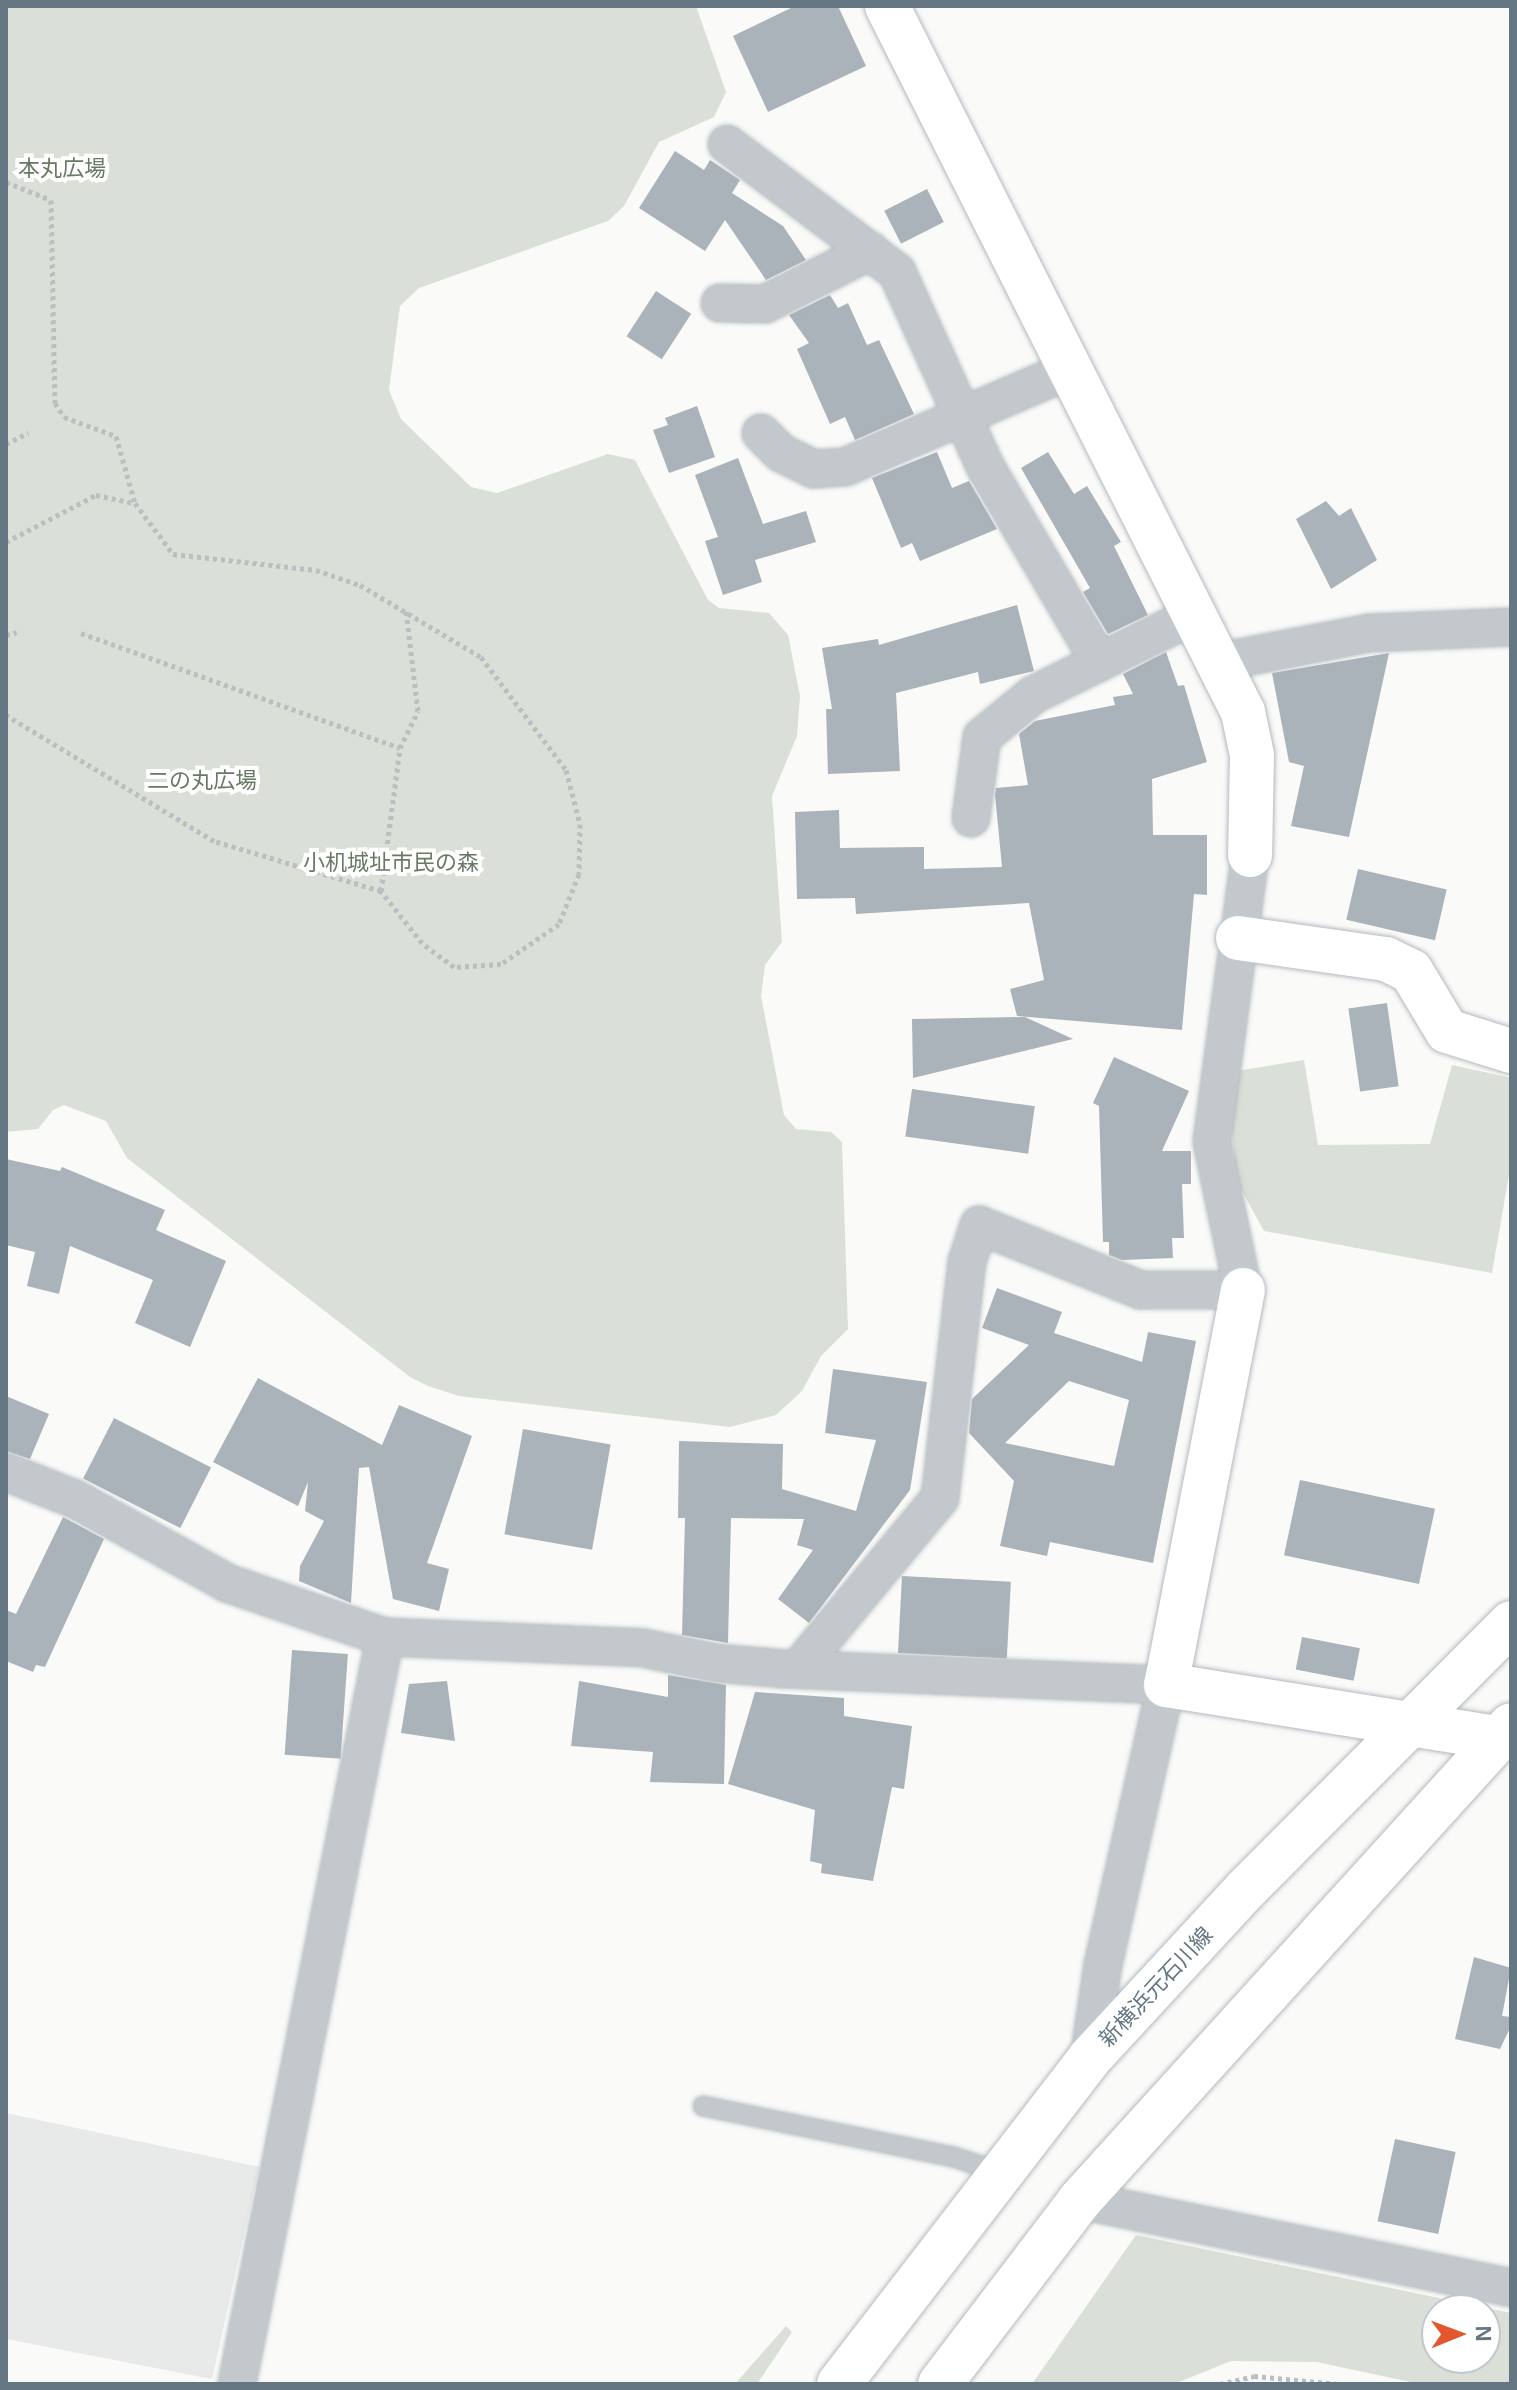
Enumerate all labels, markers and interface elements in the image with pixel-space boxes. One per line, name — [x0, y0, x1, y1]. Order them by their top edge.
park label: 本丸広場 — [18, 156, 106, 182]
park label: 二の丸広場 — [147, 768, 257, 794]
park label: 小机城址市民の森 — [303, 850, 479, 876]
street label: 新横浜元石川線 — [1094, 1922, 1218, 2052]
north arrow — [1421, 2294, 1501, 2374]
text: N — [1471, 2325, 1496, 2342]

